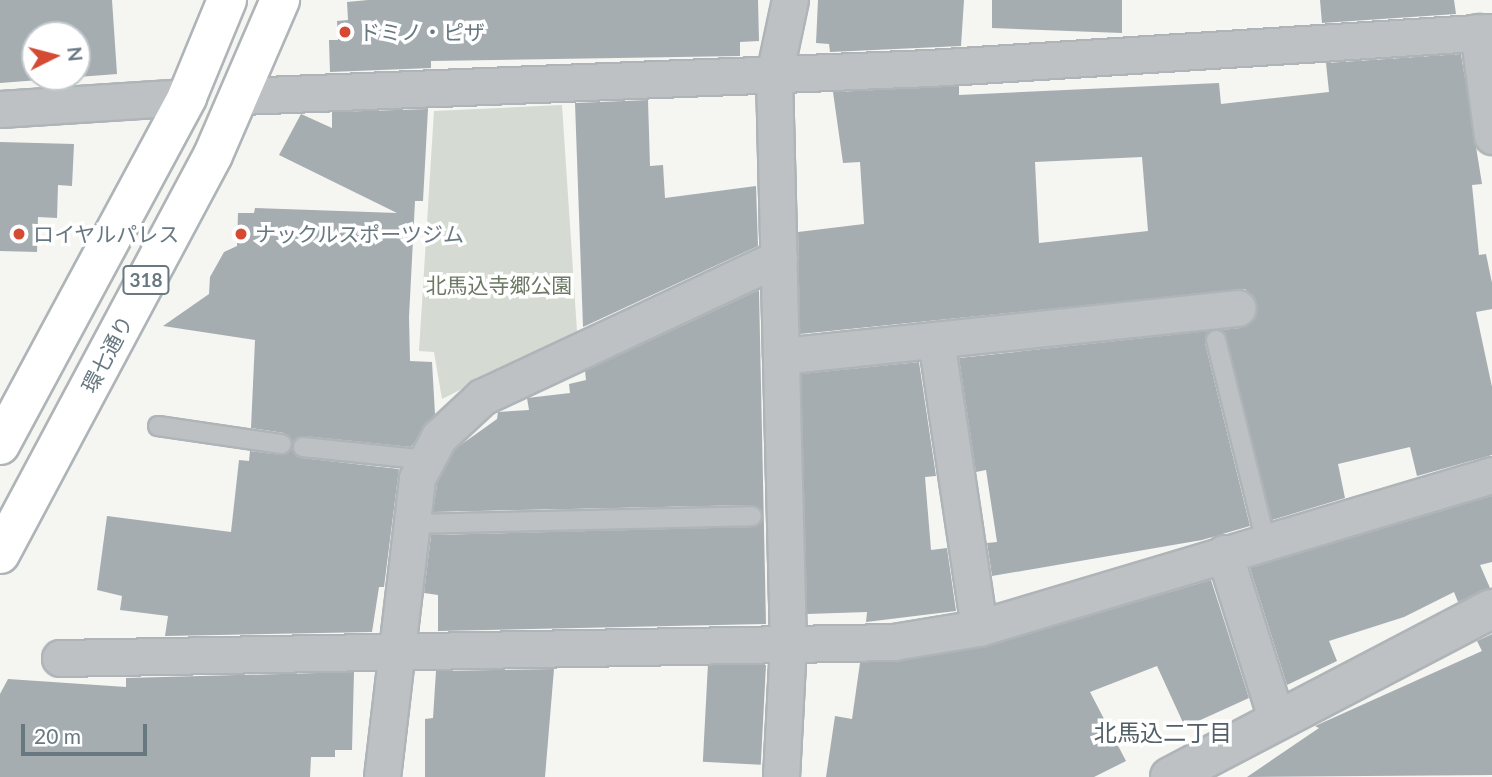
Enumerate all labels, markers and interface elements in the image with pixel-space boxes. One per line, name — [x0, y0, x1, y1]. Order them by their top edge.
place label: ドミノ・ピザ — [359, 19, 485, 45]
north arrow — [21, 21, 91, 91]
marker: ドミノ・ピザ — [337, 24, 353, 40]
text: N — [63, 45, 88, 62]
place label: ロイヤルパレス — [33, 221, 180, 247]
place label: ナックルスポーツジム — [255, 221, 465, 247]
marker: ロイヤルパレス — [11, 226, 27, 242]
marker: ナックルスポーツジム — [233, 226, 249, 242]
road number: 318 — [122, 264, 170, 296]
park label: 北馬込寺郷公園 — [426, 272, 572, 298]
street label: 環七通り — [76, 311, 138, 397]
scale bar — [24, 710, 150, 754]
district label: 北馬込二丁目 — [1094, 718, 1232, 746]
text: 20 m — [34, 723, 81, 748]

